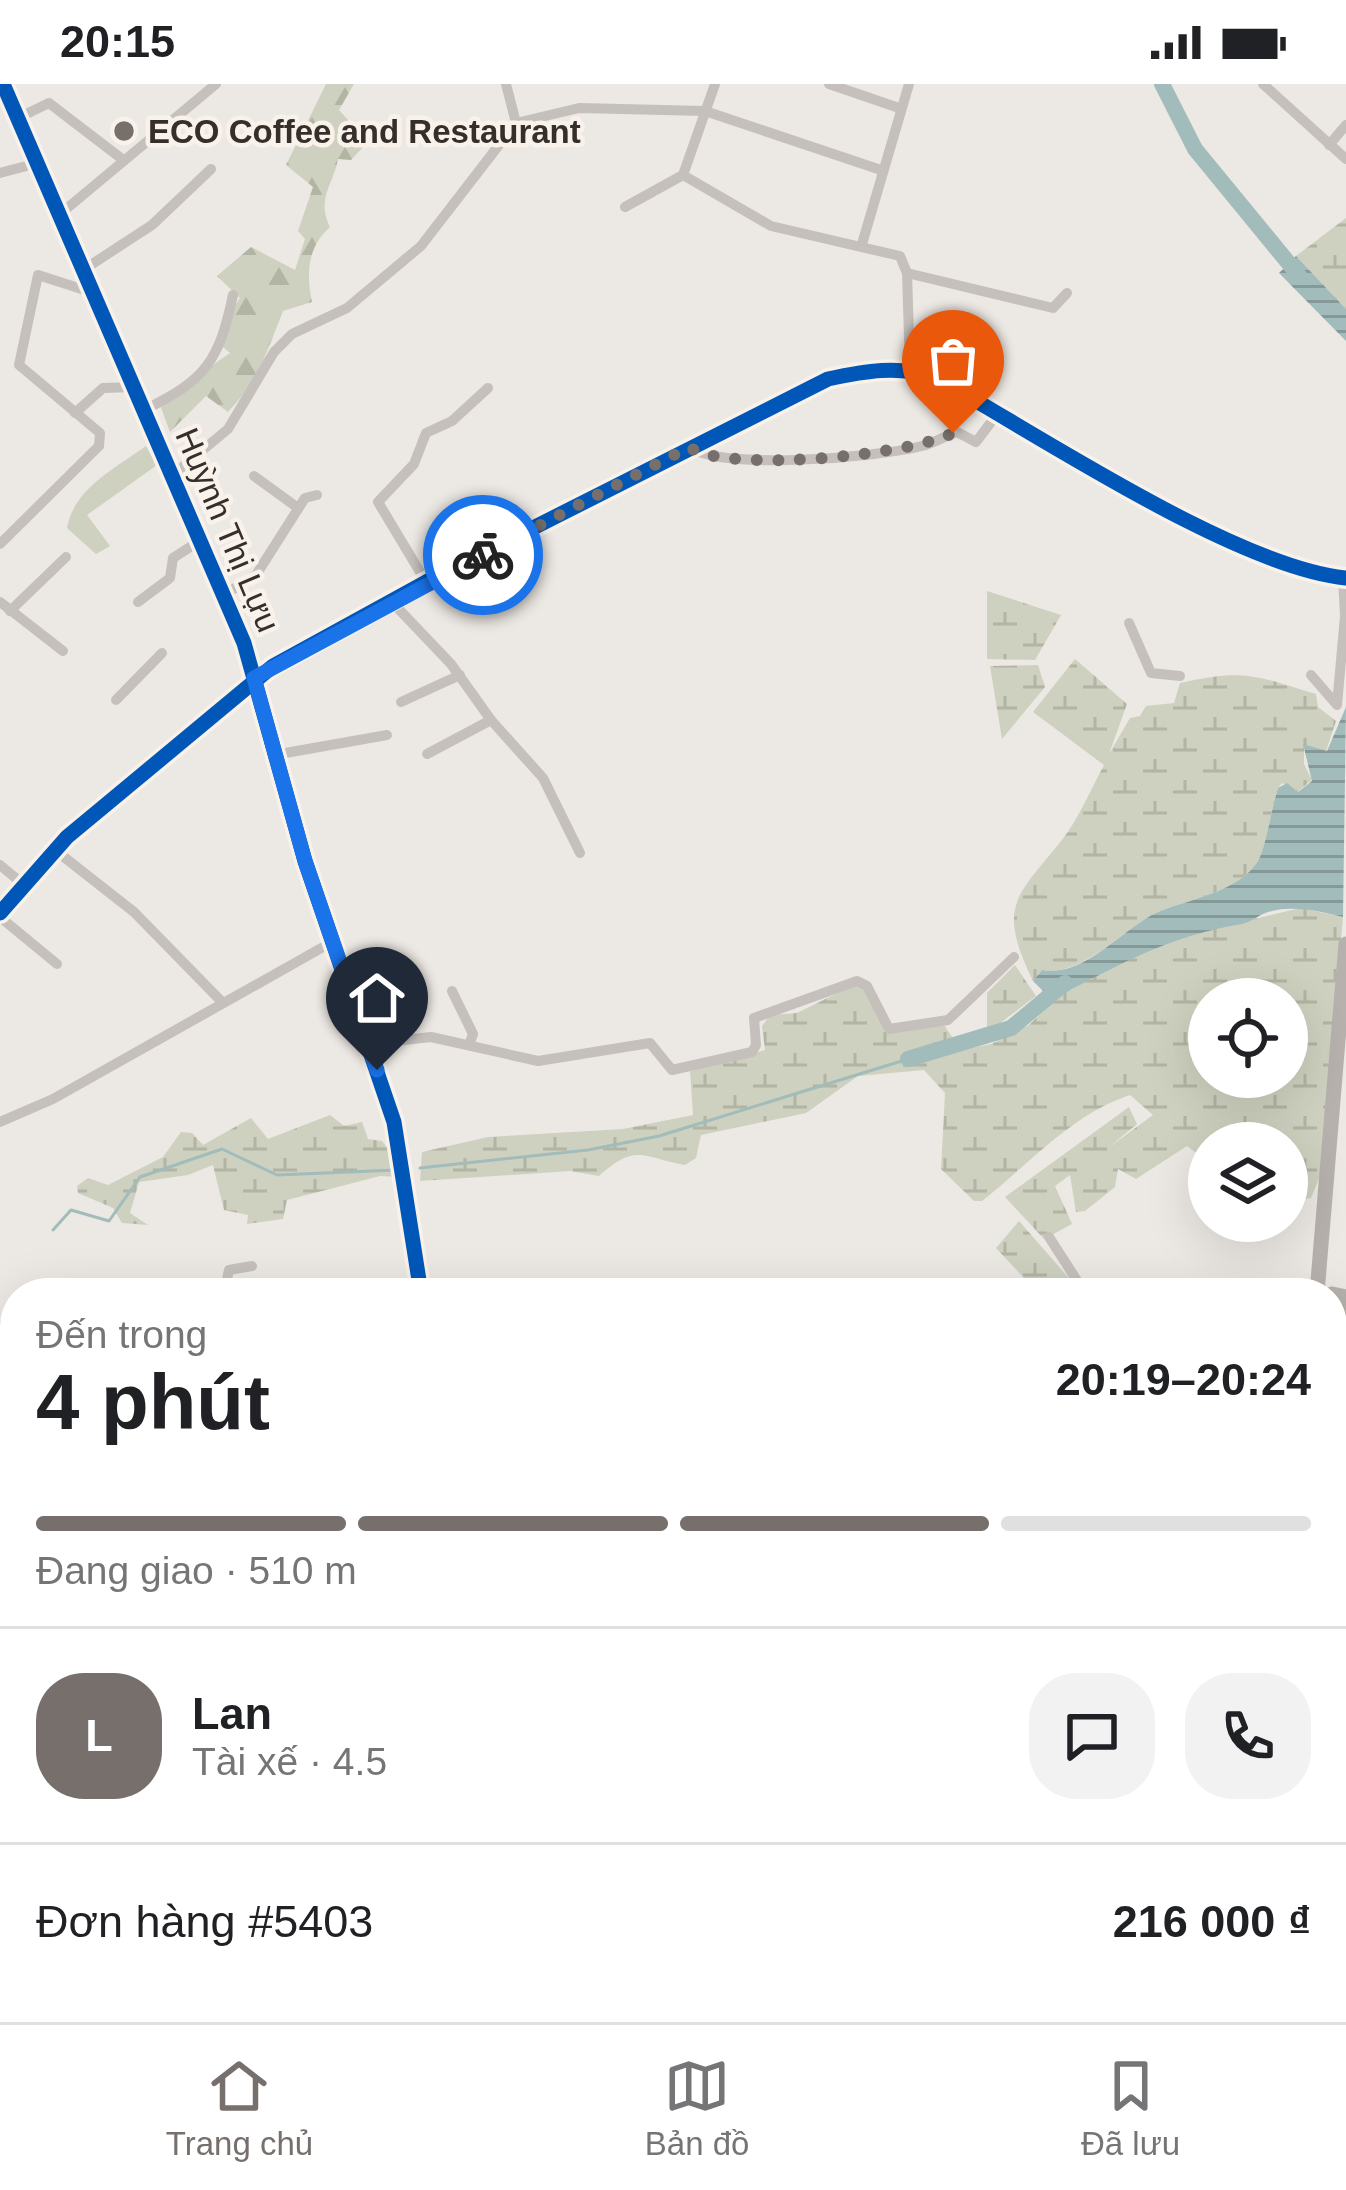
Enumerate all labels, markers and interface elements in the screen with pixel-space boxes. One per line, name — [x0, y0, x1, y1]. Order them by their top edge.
text: 20:15 — [60, 16, 175, 67]
place label: ECO Coffee and Restaurant — [148, 113, 581, 150]
marker: ECO Coffee and Restaurant — [111, 118, 137, 144]
pin — [902, 310, 1004, 433]
icon: bag — [920, 328, 986, 394]
street label: Huỳnh Thị Lựu — [168, 423, 288, 637]
courier — [423, 495, 543, 615]
icon: bike — [450, 522, 516, 588]
pin — [326, 947, 428, 1070]
icon: home — [344, 965, 410, 1031]
map controls — [1188, 978, 1308, 1242]
button: locate — [1188, 978, 1308, 1098]
button: layers — [1188, 1122, 1308, 1242]
text: Đến trong — [36, 1313, 207, 1356]
text: 20:19–20:24 — [1056, 1354, 1311, 1405]
text: 4 phút — [36, 1358, 270, 1446]
text: Đang giao · 510 m — [36, 1549, 357, 1592]
button: chat — [1029, 1673, 1155, 1799]
button: phone — [1185, 1673, 1311, 1799]
text: Lan — [192, 1688, 272, 1739]
text: L — [85, 1710, 113, 1761]
text: Tài xế · 4.5 — [192, 1740, 387, 1783]
text: Đơn hàng #5403 — [36, 1896, 373, 1947]
text: 216 000 ₫ — [1113, 1896, 1311, 1947]
tab: Trang chủ — [166, 2053, 313, 2163]
tab: Bản đồ — [645, 2053, 749, 2163]
tab: Đã lưu — [1081, 2053, 1180, 2163]

